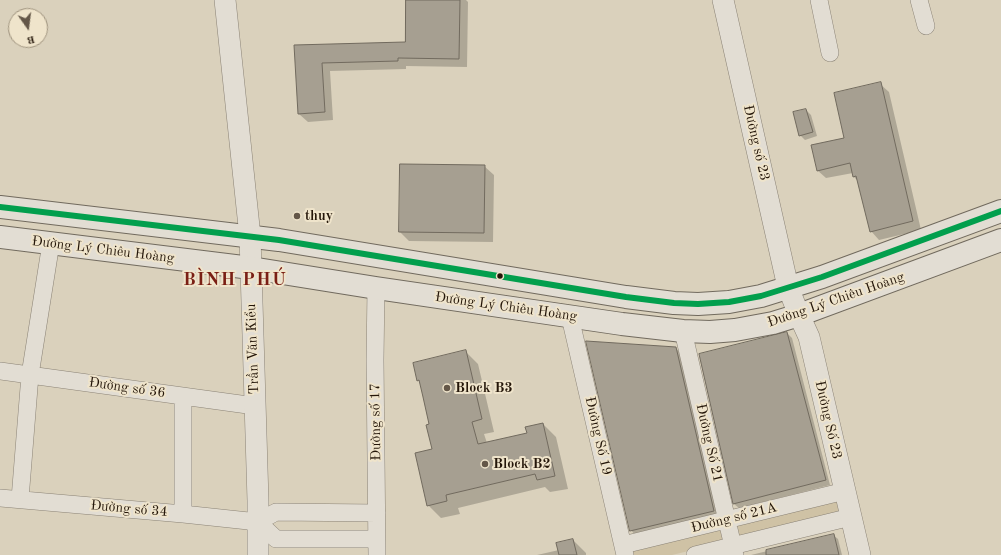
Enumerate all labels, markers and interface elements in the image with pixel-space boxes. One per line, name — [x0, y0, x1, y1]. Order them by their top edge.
north arrow — [8, 8, 48, 48]
text: B — [26, 33, 36, 45]
street label: Đường số 23 — [739, 103, 773, 183]
place label: thuy — [305, 208, 333, 224]
marker: thuy — [292, 211, 302, 221]
street label: Đường Lý Chiêu Hoàng — [31, 233, 175, 267]
district label: BÌNH PHÚ — [183, 269, 287, 291]
street label: Đường Lý Chiêu Hoàng — [765, 269, 907, 331]
unlabelled marker — [495, 271, 505, 281]
street label: Đường Lý Chiêu Hoàng — [434, 289, 578, 325]
street label: Trần Văn Kiểu — [243, 303, 263, 395]
street label: Đường số 36 — [88, 374, 166, 402]
street label: Đường Số 23 — [811, 379, 845, 461]
place label: Block B3 — [455, 380, 513, 396]
street label: Đường số 17 — [367, 383, 385, 461]
marker: Block B3 — [442, 383, 452, 393]
street label: Đường Số 19 — [581, 395, 615, 477]
street label: Đường Số 21 — [692, 402, 726, 484]
place label: Block B2 — [493, 456, 551, 472]
marker: Block B2 — [480, 459, 490, 469]
street label: Đường số 34 — [90, 497, 168, 521]
street label: Đường số 21A — [689, 499, 779, 537]

